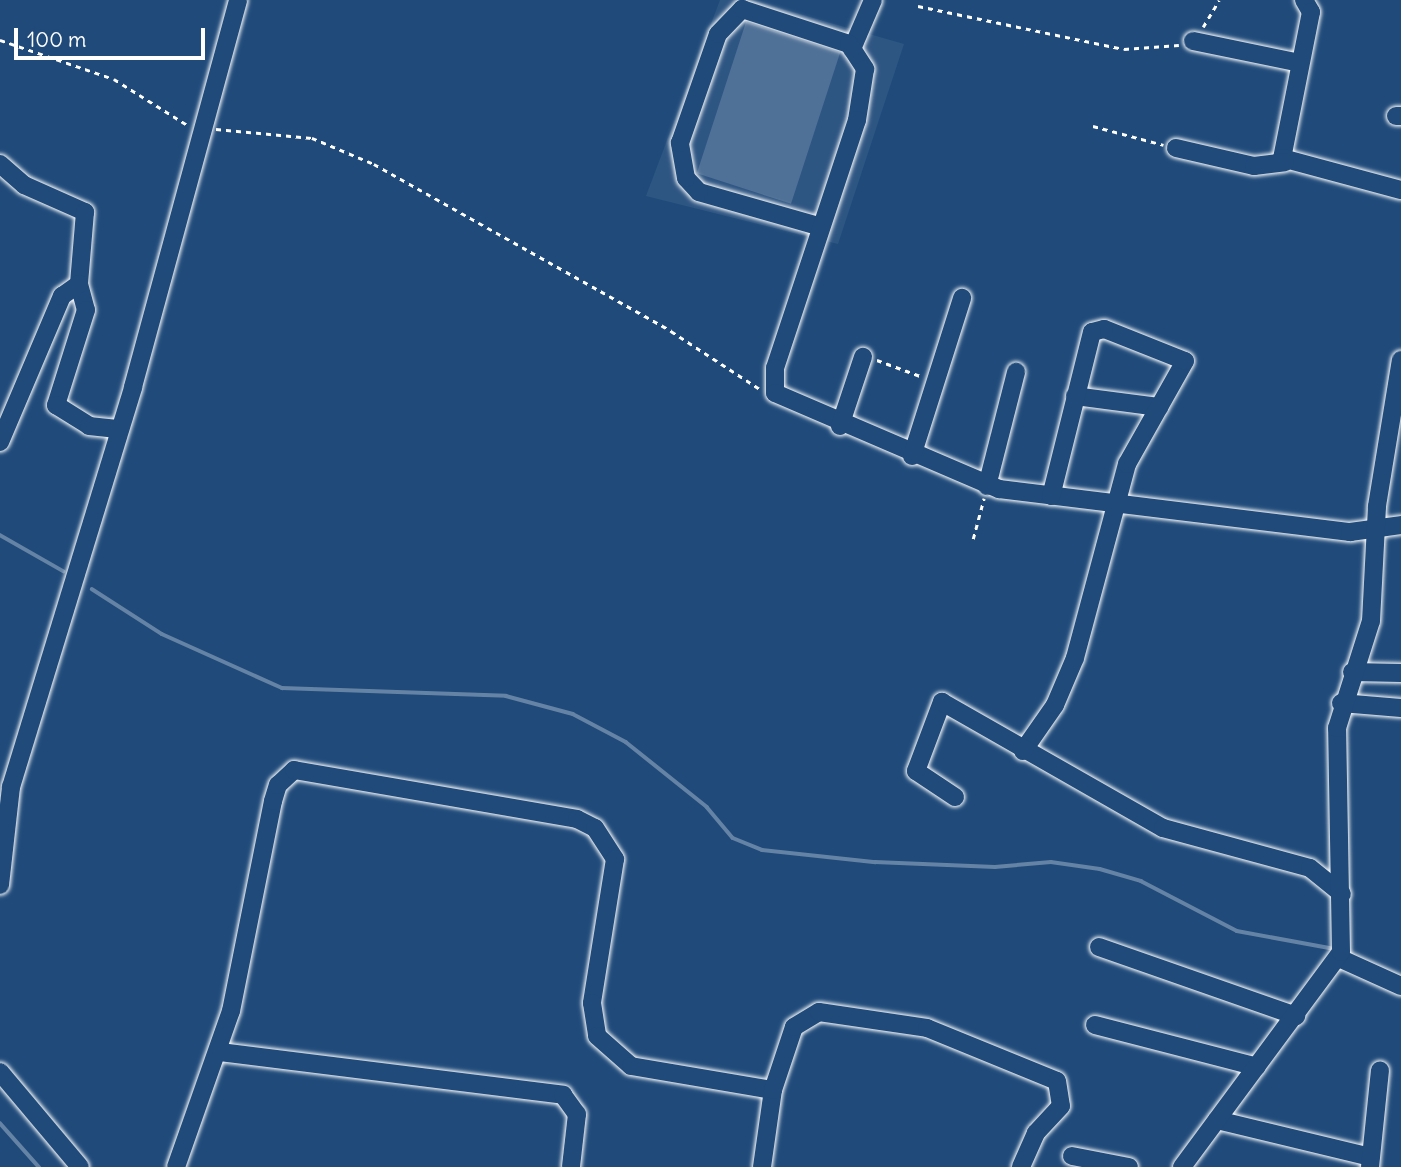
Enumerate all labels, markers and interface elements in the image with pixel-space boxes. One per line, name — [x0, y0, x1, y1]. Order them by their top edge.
scale bar — [18, 14, 208, 58]
text: 100 m — [27, 26, 86, 53]

